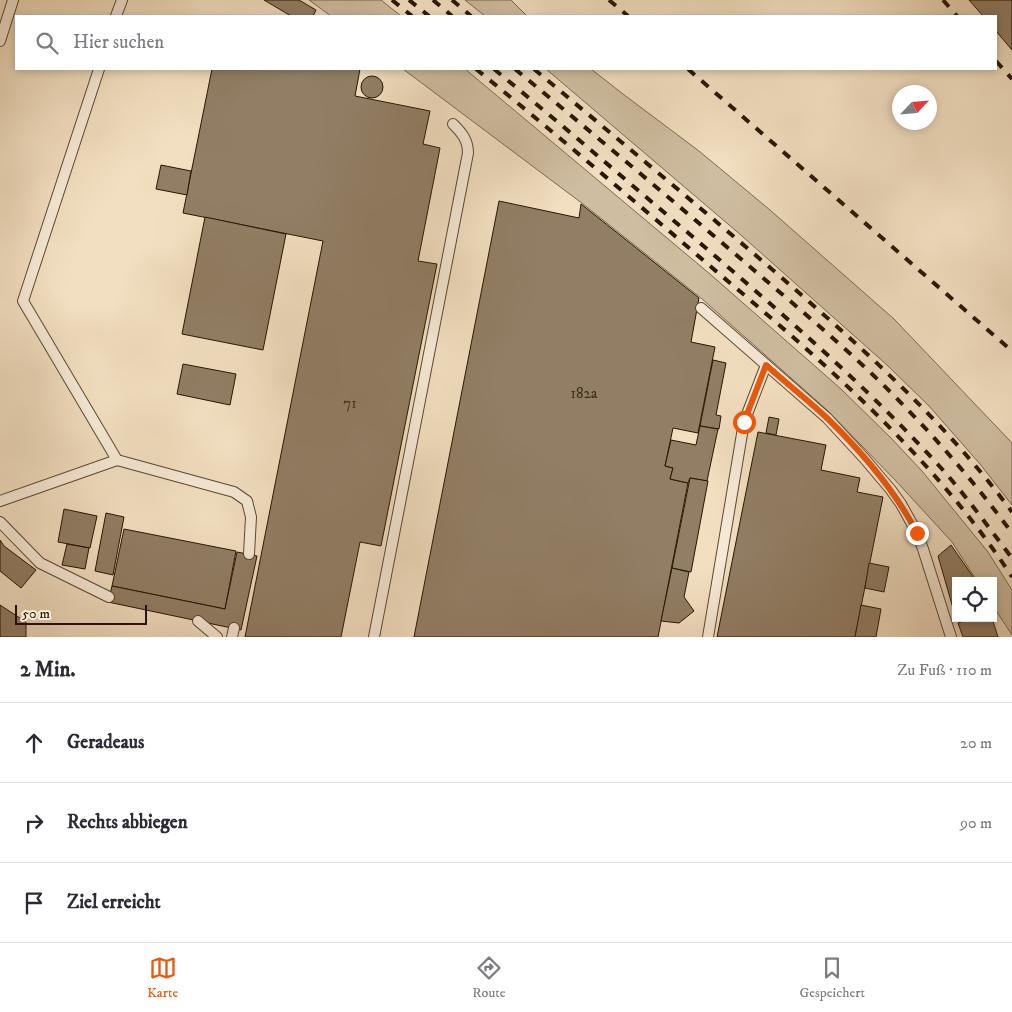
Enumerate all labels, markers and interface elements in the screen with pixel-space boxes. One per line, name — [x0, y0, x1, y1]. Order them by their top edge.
search box — [15, 15, 997, 70]
icon: search — [33, 29, 61, 57]
text: Hier suchen — [73, 31, 164, 54]
north arrow — [892, 85, 937, 130]
house number: 182a — [571, 384, 598, 403]
house number: 71 — [343, 394, 357, 413]
route start — [733, 411, 756, 434]
route end — [906, 522, 929, 545]
map controls — [952, 577, 997, 622]
button: locate — [952, 577, 997, 622]
scale bar — [15, 602, 148, 625]
text: 50 m — [22, 605, 50, 623]
text: 2 Min. — [20, 657, 75, 683]
text: Zu Fuß · 110 m — [897, 660, 992, 680]
icon: ahead — [20, 729, 48, 757]
text: Geradeaus — [67, 731, 144, 754]
text: 20 m — [960, 733, 992, 753]
icon: right — [20, 809, 48, 837]
text: Rechts abbiegen — [67, 811, 188, 834]
text: 90 m — [960, 813, 992, 833]
icon: arrive — [20, 889, 48, 917]
text: Ziel erreicht — [67, 891, 161, 914]
tab: Karte — [147, 954, 178, 1002]
tab: Route — [472, 954, 505, 1002]
tab: Gespeichert — [799, 954, 865, 1002]

